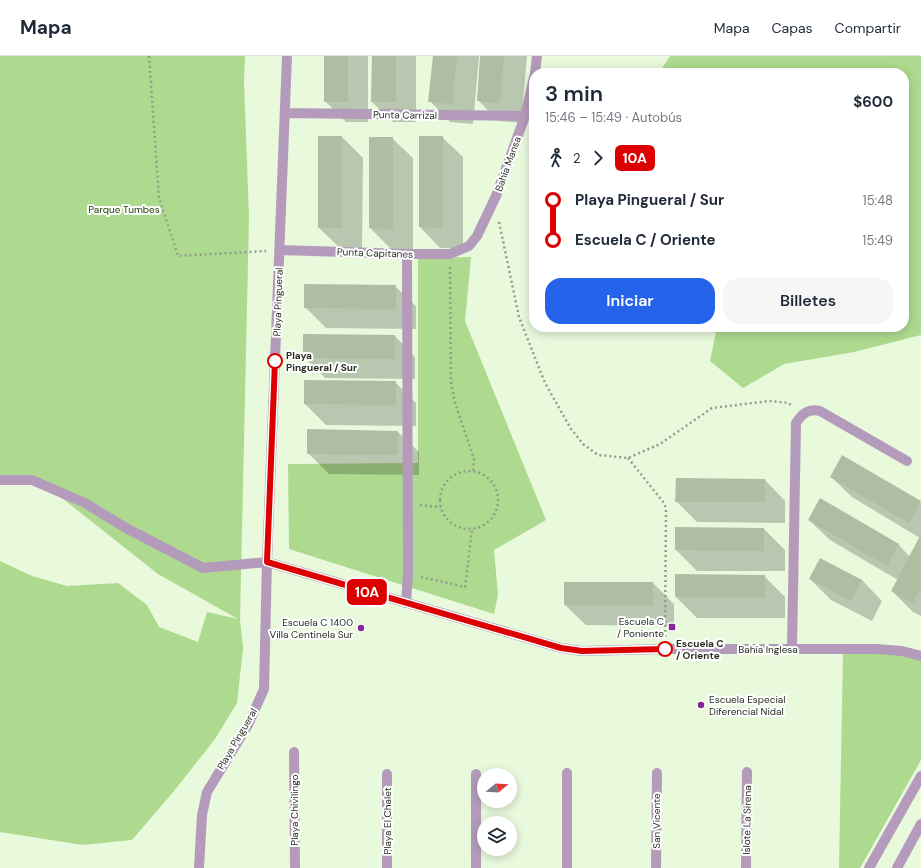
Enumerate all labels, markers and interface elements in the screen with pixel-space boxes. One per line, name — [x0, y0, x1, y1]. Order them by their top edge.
text: Mapa — [20, 15, 72, 40]
text: Mapa — [714, 19, 750, 37]
text: Capas — [772, 19, 813, 37]
text: Compartir — [835, 19, 901, 37]
text: 3 min — [545, 79, 603, 108]
text: $600 — [853, 92, 893, 112]
street label: Punta Carrizal — [373, 108, 437, 122]
text: 15:46 – 15:49 · Autobús — [545, 109, 682, 126]
street label: Bahía Mansa — [492, 135, 524, 193]
icon: walk — [545, 147, 567, 169]
icon: forward — [587, 147, 609, 169]
text: 10A — [623, 149, 647, 167]
text: 2 — [573, 150, 581, 167]
text: Playa Pingueral / Sur — [575, 190, 724, 210]
text: 15:48 — [863, 192, 893, 209]
park label: Parque Tumbes — [88, 203, 160, 216]
text: Escuela C / Oriente — [575, 230, 716, 250]
text: 15:49 — [862, 232, 893, 249]
street label: Punta Capitanes — [337, 245, 413, 261]
street label: Playa Pingueral — [270, 267, 286, 337]
button: Iniciar — [545, 278, 715, 324]
button: Billetes — [723, 278, 893, 324]
place label: Playa Pingueral / Sur — [286, 349, 357, 374]
marker: Playa Pingueral / Sur — [267, 353, 283, 369]
line badge: 10A — [344, 579, 390, 605]
text: 10A — [355, 583, 379, 601]
place label: Escuela C / Poniente — [617, 615, 664, 640]
place label: Escuela C 1400 Villa Centinela Sur — [269, 616, 353, 641]
marker: Escuela C / Poniente — [667, 622, 677, 632]
marker: Escuela C 1400 Villa Centinela Sur — [356, 623, 366, 633]
place label: Escuela C / Oriente — [676, 637, 724, 662]
marker: Escuela C / Oriente — [657, 641, 673, 657]
street label: Bahía Inglesa — [738, 643, 798, 656]
place label: Escuela Especial Diferencial Nidal — [709, 693, 786, 718]
marker: Escuela Especial Diferencial Nidal — [696, 700, 706, 710]
street label: Playa Pingueral — [214, 706, 260, 772]
north arrow — [477, 768, 517, 808]
map controls — [477, 768, 517, 856]
street label: Playa Chivilingo — [288, 774, 301, 846]
street label: Islote La Sirena — [740, 785, 754, 855]
street label: Playa El Chalet — [381, 787, 394, 855]
street label: San Vicente — [650, 793, 663, 849]
button: layers — [477, 816, 517, 856]

